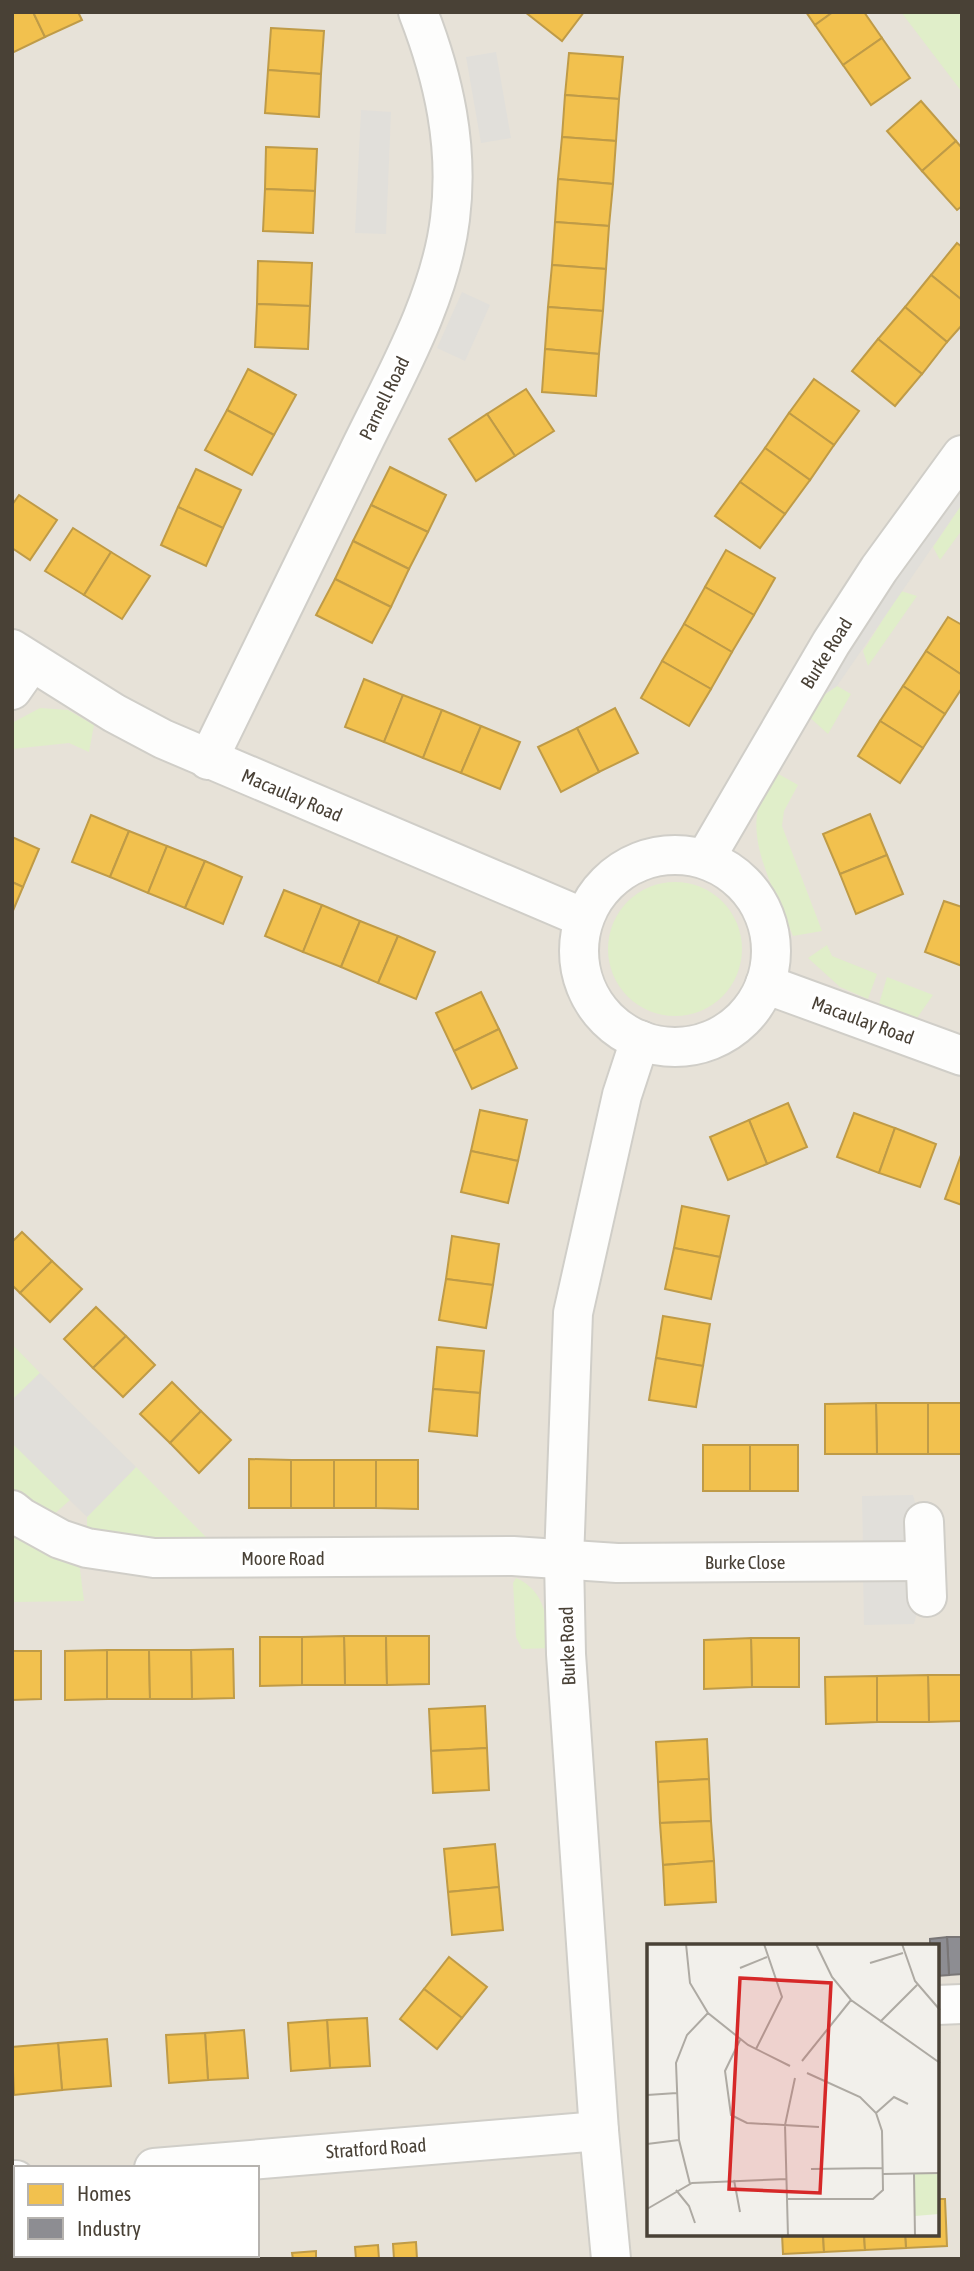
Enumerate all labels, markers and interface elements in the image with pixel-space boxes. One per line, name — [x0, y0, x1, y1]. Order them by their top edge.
street label: Parnell Road — [354, 353, 414, 443]
street label: Burke Road — [796, 614, 856, 692]
street label: Macaulay Road — [238, 764, 346, 826]
street label: Macaulay Road — [809, 991, 917, 1049]
street label: Moore Road — [241, 1547, 325, 1569]
street label: Burke Close — [705, 1551, 785, 1573]
street label: Burke Road — [555, 1606, 579, 1686]
inset map — [647, 1944, 939, 2236]
street label: Stratford Road — [325, 2134, 427, 2162]
legend — [14, 2166, 259, 2257]
text: Homes — [77, 2181, 131, 2205]
text: Industry — [77, 2216, 141, 2240]

